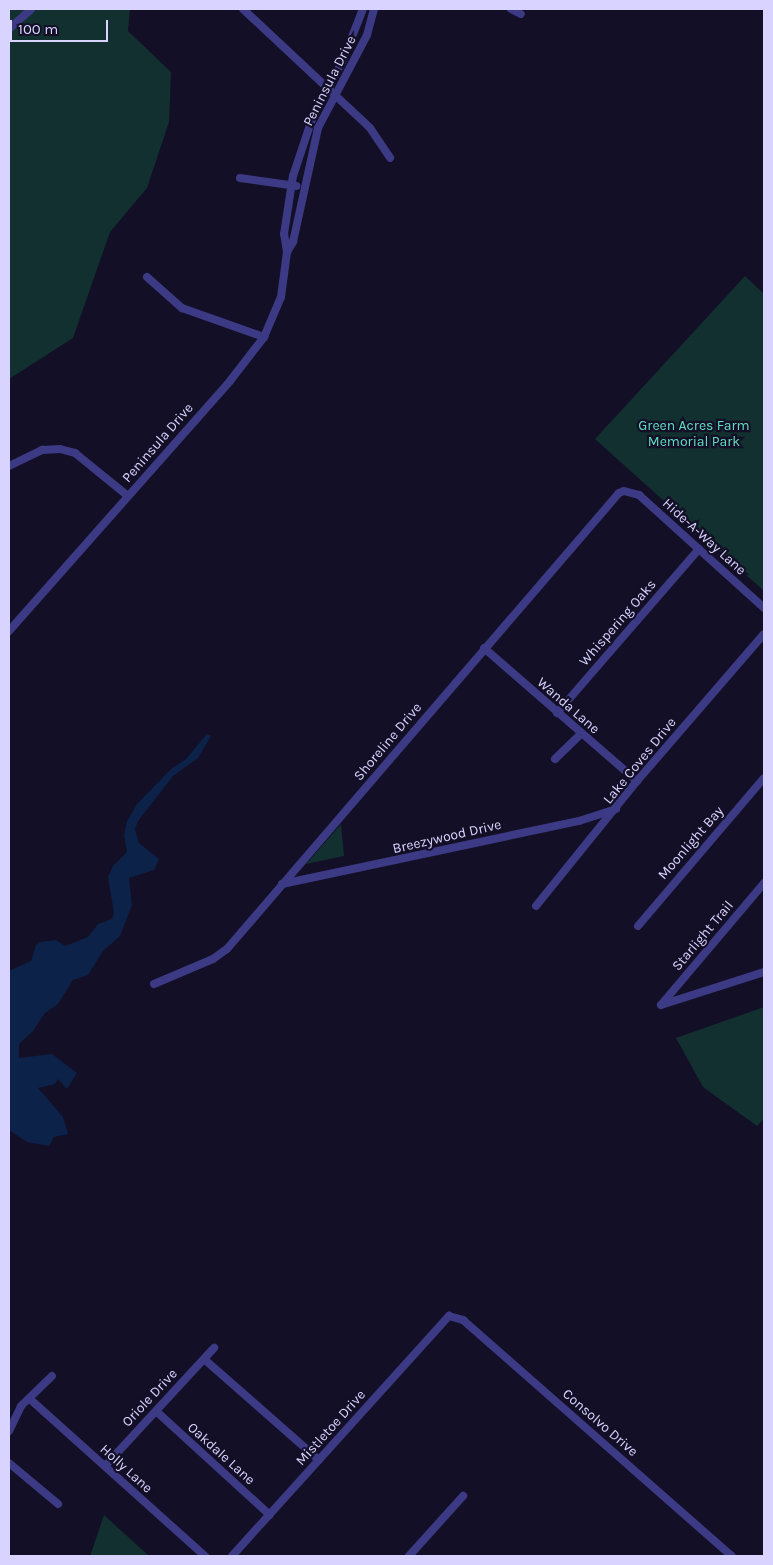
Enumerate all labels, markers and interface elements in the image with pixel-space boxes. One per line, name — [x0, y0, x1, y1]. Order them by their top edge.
scale bar — [12, 10, 110, 42]
text: 100 m — [18, 20, 58, 38]
street label: Peninsula Drive — [300, 33, 360, 129]
street label: Peninsula Drive — [119, 400, 197, 486]
park label: Green Acres Farm Memorial Park — [638, 418, 750, 451]
street label: Hide-A-Way Lane — [659, 495, 749, 579]
street label: Whispering Oaks — [576, 576, 660, 670]
street label: Wanda Lane — [533, 674, 603, 738]
street label: Shoreline Drive — [351, 700, 425, 784]
street label: Lake Coves Drive — [600, 714, 680, 808]
street label: Moonlight Bay — [655, 803, 727, 883]
street label: Breezywood Drive — [391, 816, 503, 858]
street label: Starlight Trail — [669, 898, 737, 974]
street label: Oriole Drive — [119, 1366, 181, 1430]
street label: Consolvo Drive — [559, 1386, 641, 1460]
street label: Mistletoe Drive — [293, 1387, 369, 1469]
street label: Oakdale Lane — [184, 1419, 258, 1489]
street label: Holly Lane — [96, 1441, 156, 1497]

